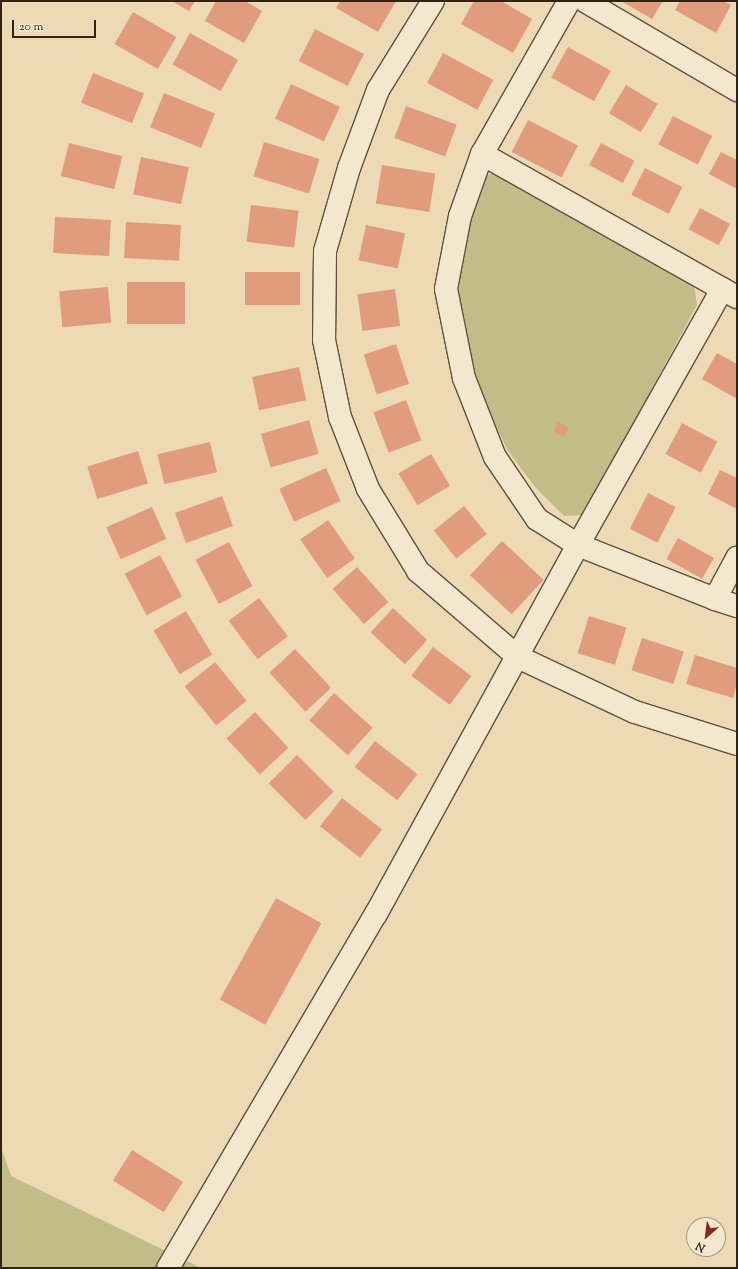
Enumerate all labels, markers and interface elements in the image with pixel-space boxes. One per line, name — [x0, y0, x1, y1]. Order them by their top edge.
scale bar — [14, 12, 98, 38]
text: 20 m — [19, 18, 43, 36]
north arrow — [686, 1217, 726, 1257]
text: N — [693, 1238, 708, 1256]

